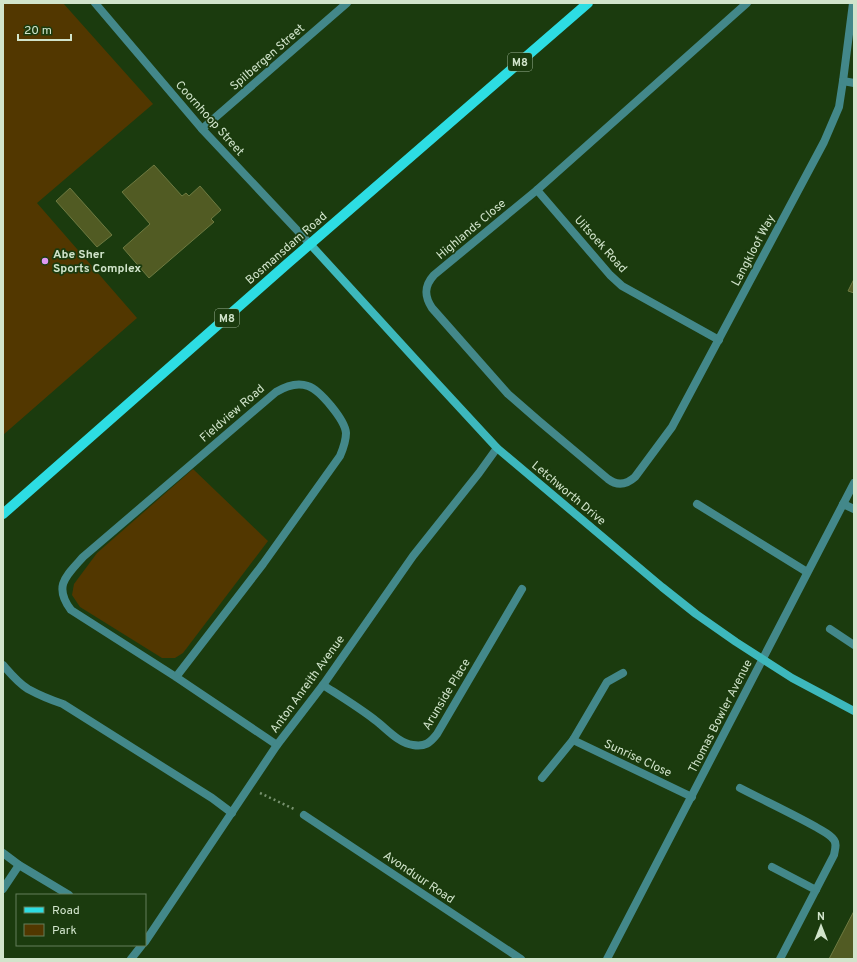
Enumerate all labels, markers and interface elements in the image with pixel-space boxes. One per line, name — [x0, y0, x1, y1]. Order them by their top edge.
scale bar — [18, 16, 71, 42]
street label: Spilbergen Street — [227, 21, 308, 95]
text: 20 m — [24, 23, 52, 39]
road number: M8 — [508, 53, 532, 71]
street label: Coornhoop Street — [171, 78, 247, 160]
street label: Highlands Close — [434, 196, 510, 264]
street label: Bosmansdam Road — [242, 209, 331, 289]
street label: Langkloof Way — [728, 212, 779, 289]
street label: Uitsoek Road — [570, 213, 630, 277]
place label: Abe Sher Sports Complex — [53, 247, 141, 277]
marker: Abe Sher Sports Complex — [40, 256, 50, 266]
road number: M8 — [215, 309, 239, 327]
street label: Fieldview Road — [197, 381, 268, 446]
street label: Letchworth Drive — [528, 458, 609, 530]
street label: Anton Anreith Avenue — [267, 632, 349, 737]
street label: Arunside Place — [419, 656, 475, 733]
street label: Thomas Bowler Avenue — [685, 657, 757, 776]
street label: Sunrise Close — [601, 736, 674, 782]
street label: Avonduur Road — [380, 848, 457, 908]
legend — [16, 894, 146, 946]
text: Road — [52, 903, 80, 919]
north arrow — [801, 906, 841, 946]
text: N — [817, 910, 825, 924]
text: Park — [52, 923, 77, 939]

